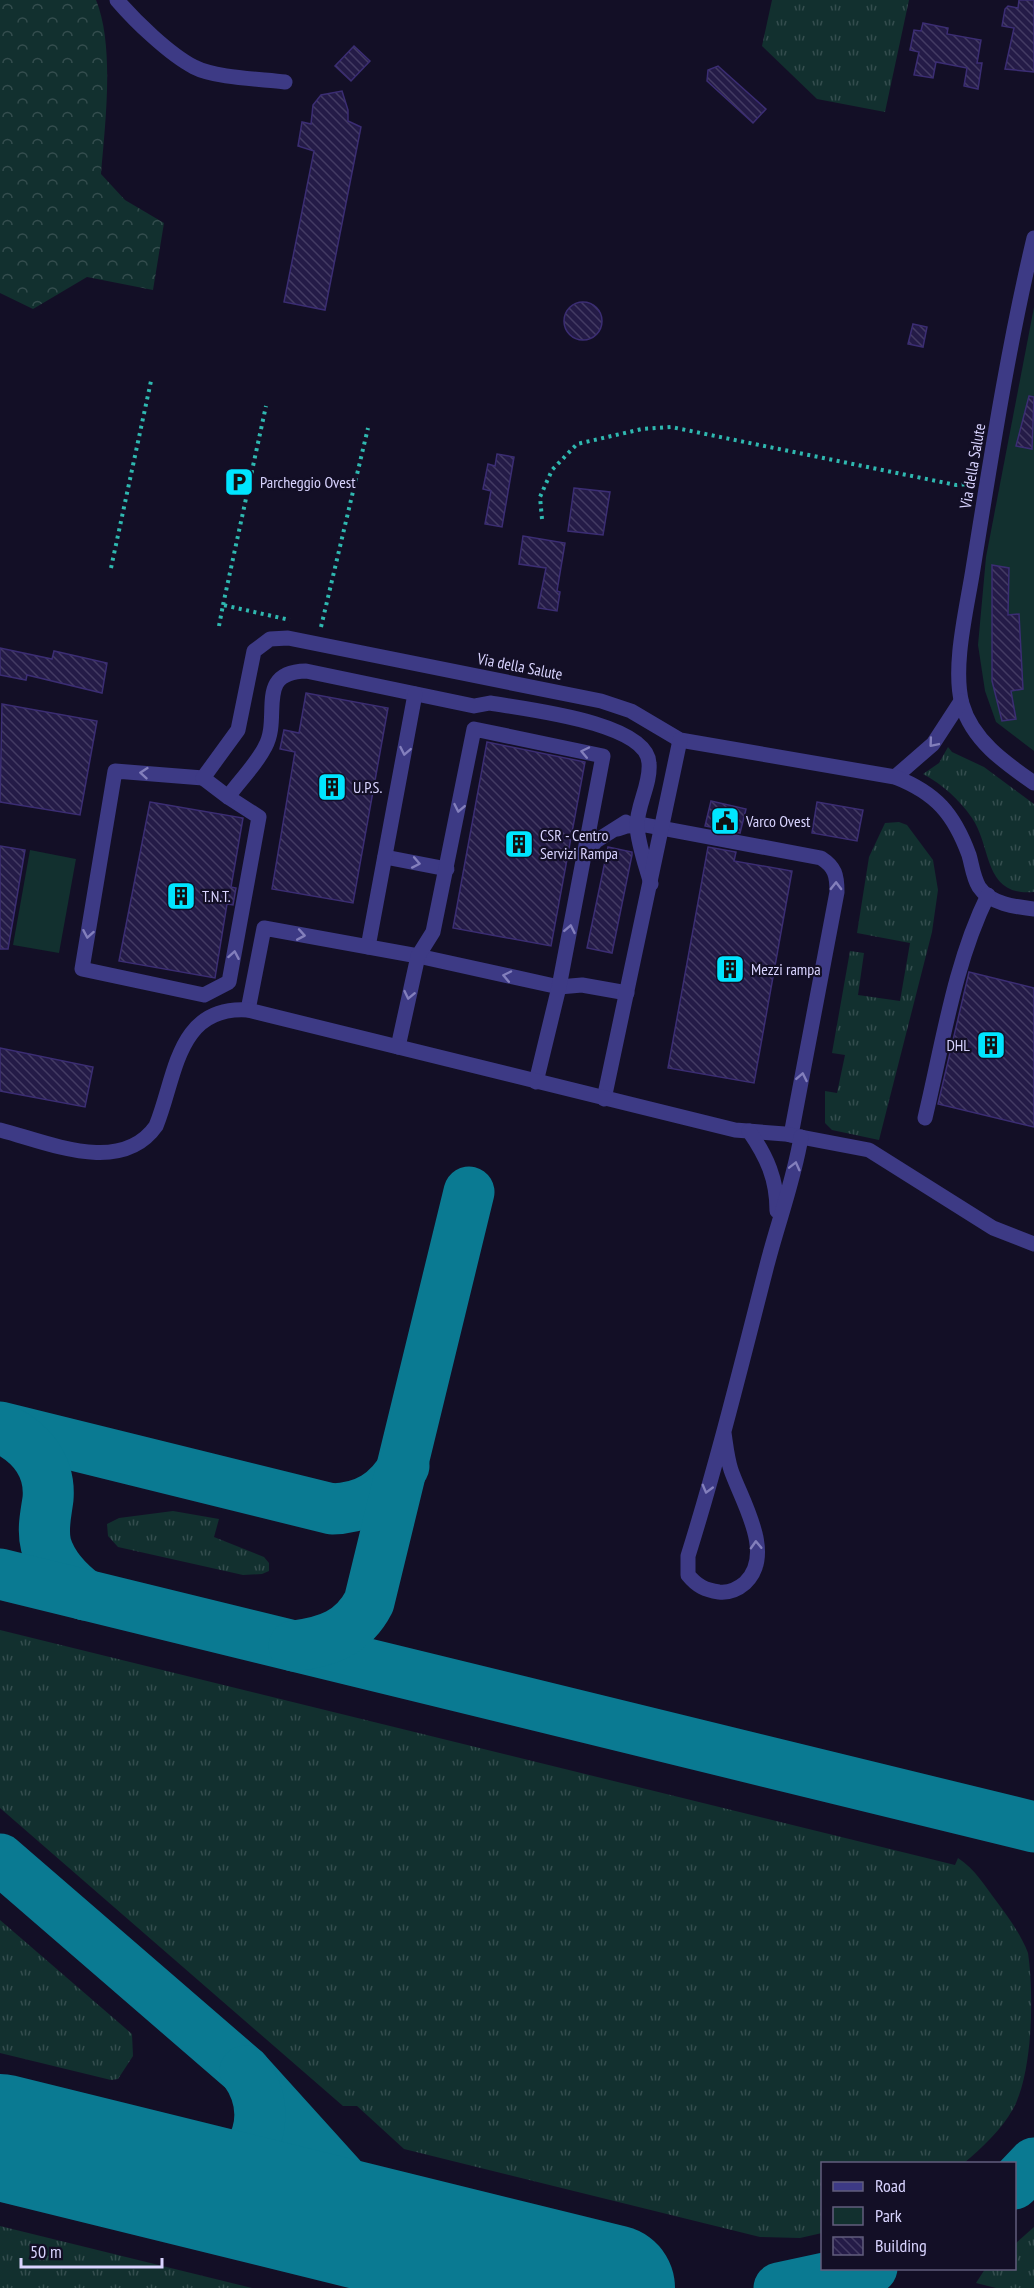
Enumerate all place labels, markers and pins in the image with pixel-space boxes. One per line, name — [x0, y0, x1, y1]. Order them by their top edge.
parking icon: Parcheggio Ovest — [223, 466, 255, 498]
place label: Parcheggio Ovest — [260, 472, 356, 492]
building icon: U.P.S. — [316, 771, 348, 803]
place label: U.P.S. — [353, 777, 382, 797]
public building icon: Varco Ovest — [709, 805, 741, 837]
place label: Varco Ovest — [745, 811, 811, 831]
place label: CSR - Centro Servizi Rampa — [540, 825, 618, 863]
building icon: CSR - Centro Servizi Rampa — [503, 828, 535, 860]
building icon: T.N.T. — [165, 880, 197, 912]
place label: T.N.T. — [202, 886, 231, 906]
building icon: Mezzi rampa — [714, 953, 746, 985]
place label: Mezzi rampa — [751, 959, 821, 979]
building icon: DHL — [975, 1029, 1007, 1061]
place label: DHL — [946, 1035, 970, 1055]

